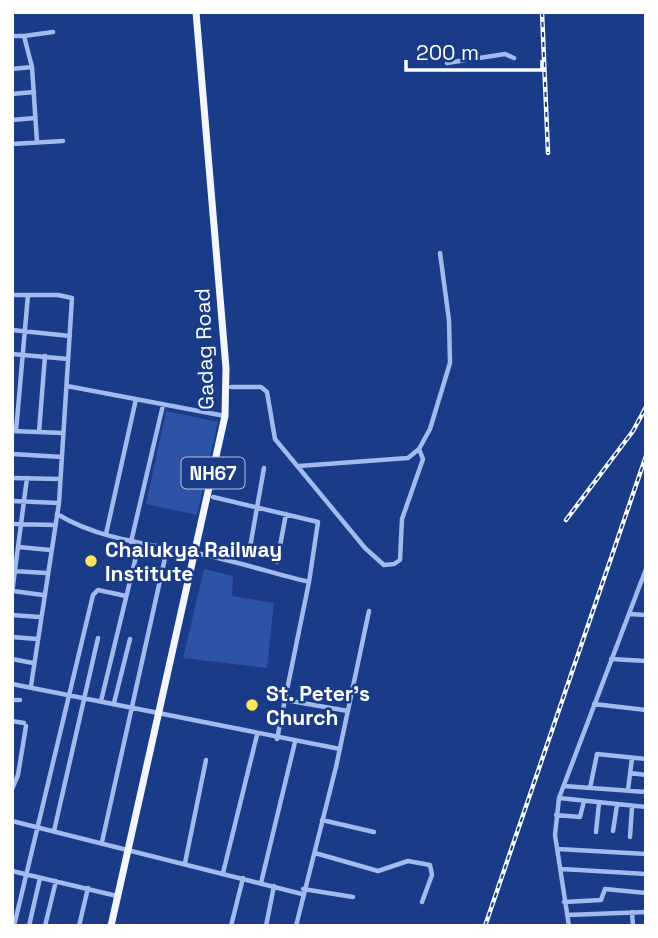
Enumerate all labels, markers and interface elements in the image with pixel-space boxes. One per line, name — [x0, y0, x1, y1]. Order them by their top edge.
scale bar — [406, 28, 542, 72]
text: 200 m — [416, 39, 479, 66]
street label: Gadag Road — [188, 288, 220, 410]
road number: NH67 — [182, 458, 244, 488]
place label: Chalukya Railway Institute — [105, 536, 282, 587]
marker: Chalukya Railway Institute — [83, 553, 99, 569]
place label: St. Peter's Church — [266, 680, 370, 731]
marker: St. Peter's Church — [244, 697, 260, 713]

